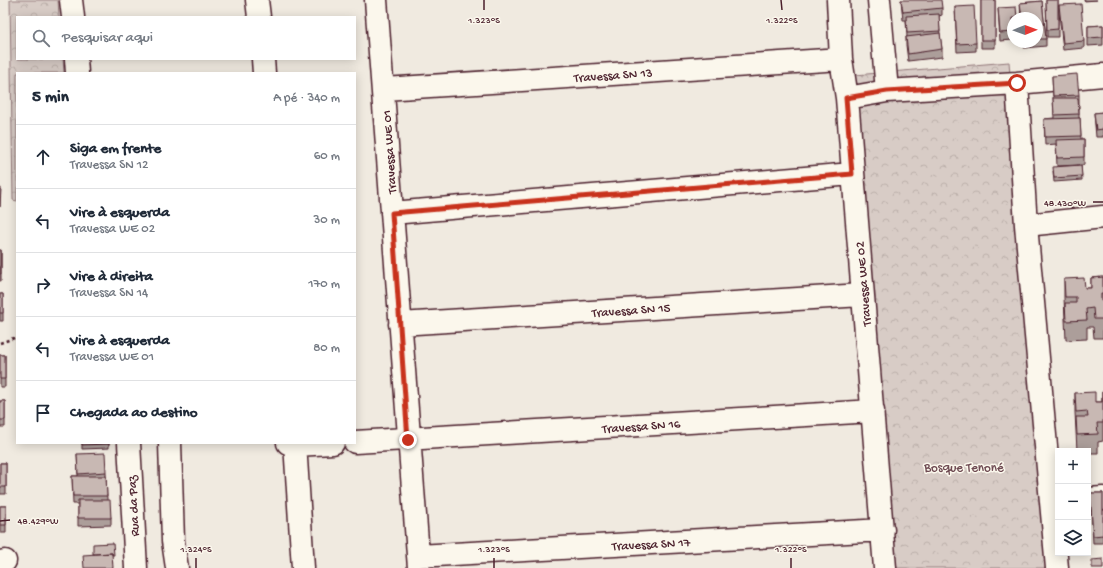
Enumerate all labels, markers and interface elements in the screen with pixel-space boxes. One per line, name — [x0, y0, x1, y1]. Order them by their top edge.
north arrow — [1007, 12, 1043, 48]
text: 1.323°S — [467, 15, 500, 27]
text: 1.322°S — [765, 15, 798, 27]
search box — [16, 16, 356, 60]
icon: search — [30, 27, 52, 49]
text: Pesquisar aqui — [62, 29, 153, 47]
street label: Travessa SN 13 — [572, 66, 653, 87]
route start — [1008, 74, 1026, 92]
text: 5 min — [32, 88, 69, 108]
text: A pé · 340 m — [273, 91, 340, 106]
street label: Travessa WE 01 — [380, 109, 401, 195]
text: Siga em frente — [70, 140, 161, 158]
icon: ahead — [32, 146, 54, 168]
text: 60 m — [314, 149, 340, 164]
text: Travessa SN 12 — [70, 158, 148, 173]
text: 48.430°W — [1044, 198, 1086, 210]
text: Vire à esquerda — [70, 204, 170, 222]
icon: left — [32, 210, 54, 232]
text: 30 m — [314, 213, 340, 228]
text: Travessa WE 02 — [70, 222, 155, 237]
street label: Travessa WE 02 — [853, 240, 876, 328]
text: Vire à direita — [70, 268, 153, 286]
icon: right — [32, 274, 54, 296]
text: 170 m — [308, 277, 340, 292]
text: Travessa SN 14 — [70, 286, 148, 301]
street label: Travessa SN 15 — [590, 301, 671, 322]
text: Vire à esquerda — [70, 332, 170, 350]
icon: left — [32, 338, 54, 360]
text: 80 m — [313, 341, 340, 356]
text: Travessa WE 01 — [70, 350, 154, 365]
icon: arrive — [32, 402, 54, 424]
text: Chegada ao destino — [70, 404, 197, 422]
street label: Travessa SN 16 — [600, 417, 681, 438]
route end — [399, 431, 417, 449]
map controls — [1055, 448, 1091, 556]
button: + — [1055, 448, 1091, 484]
park label: Bosque Tenoné — [923, 461, 1004, 476]
street label: Rua da Paz — [125, 474, 144, 537]
button: − — [1055, 484, 1091, 520]
text: 48.429°W — [18, 516, 59, 528]
button: layers — [1055, 520, 1091, 556]
street label: Travessa SN 17 — [610, 536, 692, 555]
text: 1.324°S — [179, 544, 212, 556]
text: 1.323°S — [477, 544, 510, 556]
text: 1.322°S — [774, 544, 807, 556]

